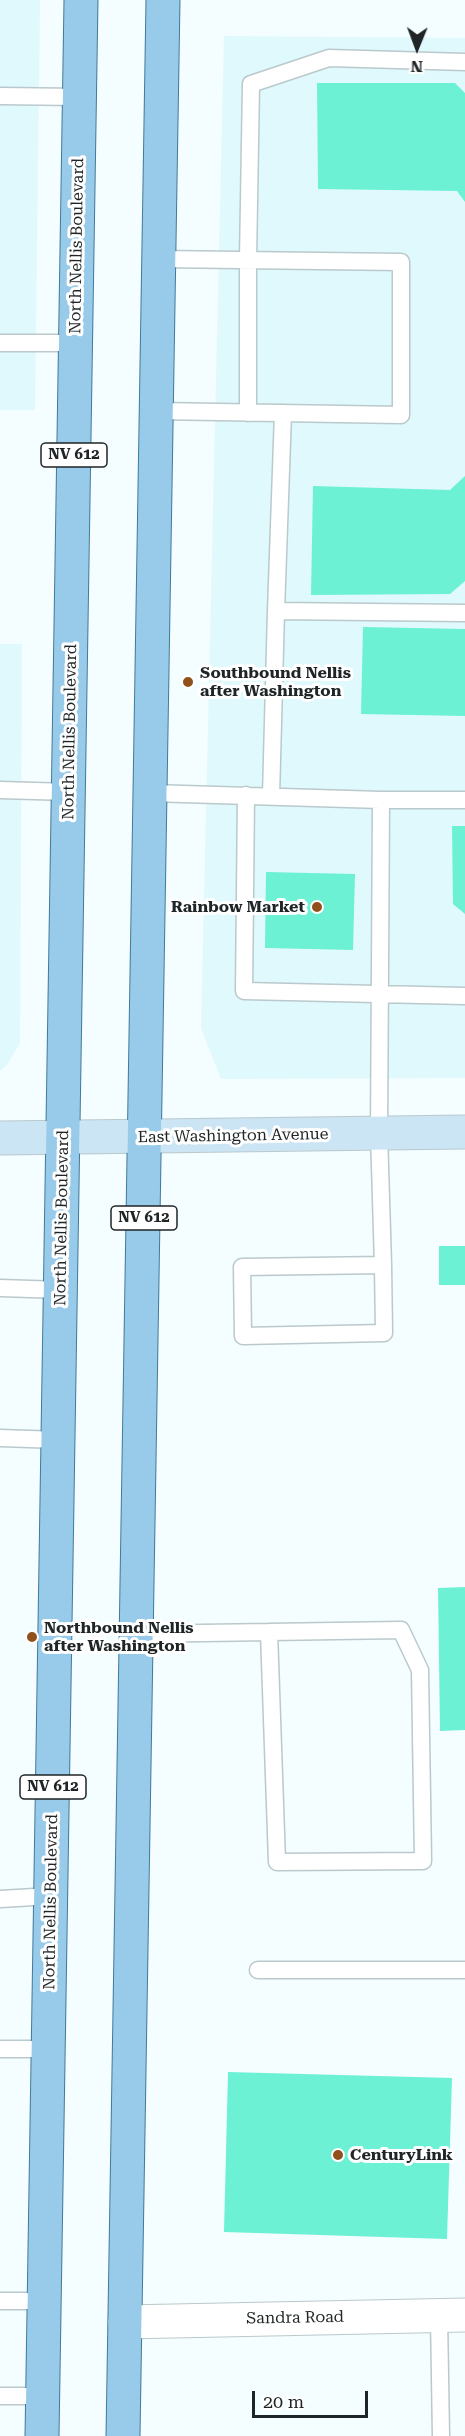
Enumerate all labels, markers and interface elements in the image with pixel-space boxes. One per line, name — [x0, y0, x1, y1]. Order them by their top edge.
north arrow — [387, 18, 447, 78]
text: N — [410, 57, 423, 76]
street label: North Nellis Boulevard — [66, 158, 88, 334]
road number: NV 612 — [41, 443, 107, 467]
street label: North Nellis Boulevard — [59, 644, 81, 820]
place label: Southbound Nellis after Washington — [200, 663, 351, 701]
marker: Southbound Nellis after Washington — [181, 675, 195, 689]
place label: Rainbow Market — [171, 897, 305, 917]
marker: Rainbow Market — [310, 900, 324, 914]
street label: East Washington Avenue — [137, 1125, 329, 1147]
street label: North Nellis Boulevard — [51, 1130, 73, 1306]
road number: NV 612 — [111, 1206, 177, 1230]
place label: Northbound Nellis after Washington — [44, 1618, 194, 1656]
marker: Northbound Nellis after Washington — [25, 1630, 39, 1644]
road number: NV 612 — [20, 1775, 86, 1799]
street label: North Nellis Boulevard — [40, 1814, 62, 1990]
place label: CenturyLink — [350, 2145, 453, 2165]
marker: CenturyLink — [331, 2148, 345, 2162]
street label: Sandra Road — [246, 2308, 344, 2328]
scale bar — [255, 2379, 370, 2417]
text: 20 m — [263, 2391, 304, 2412]

